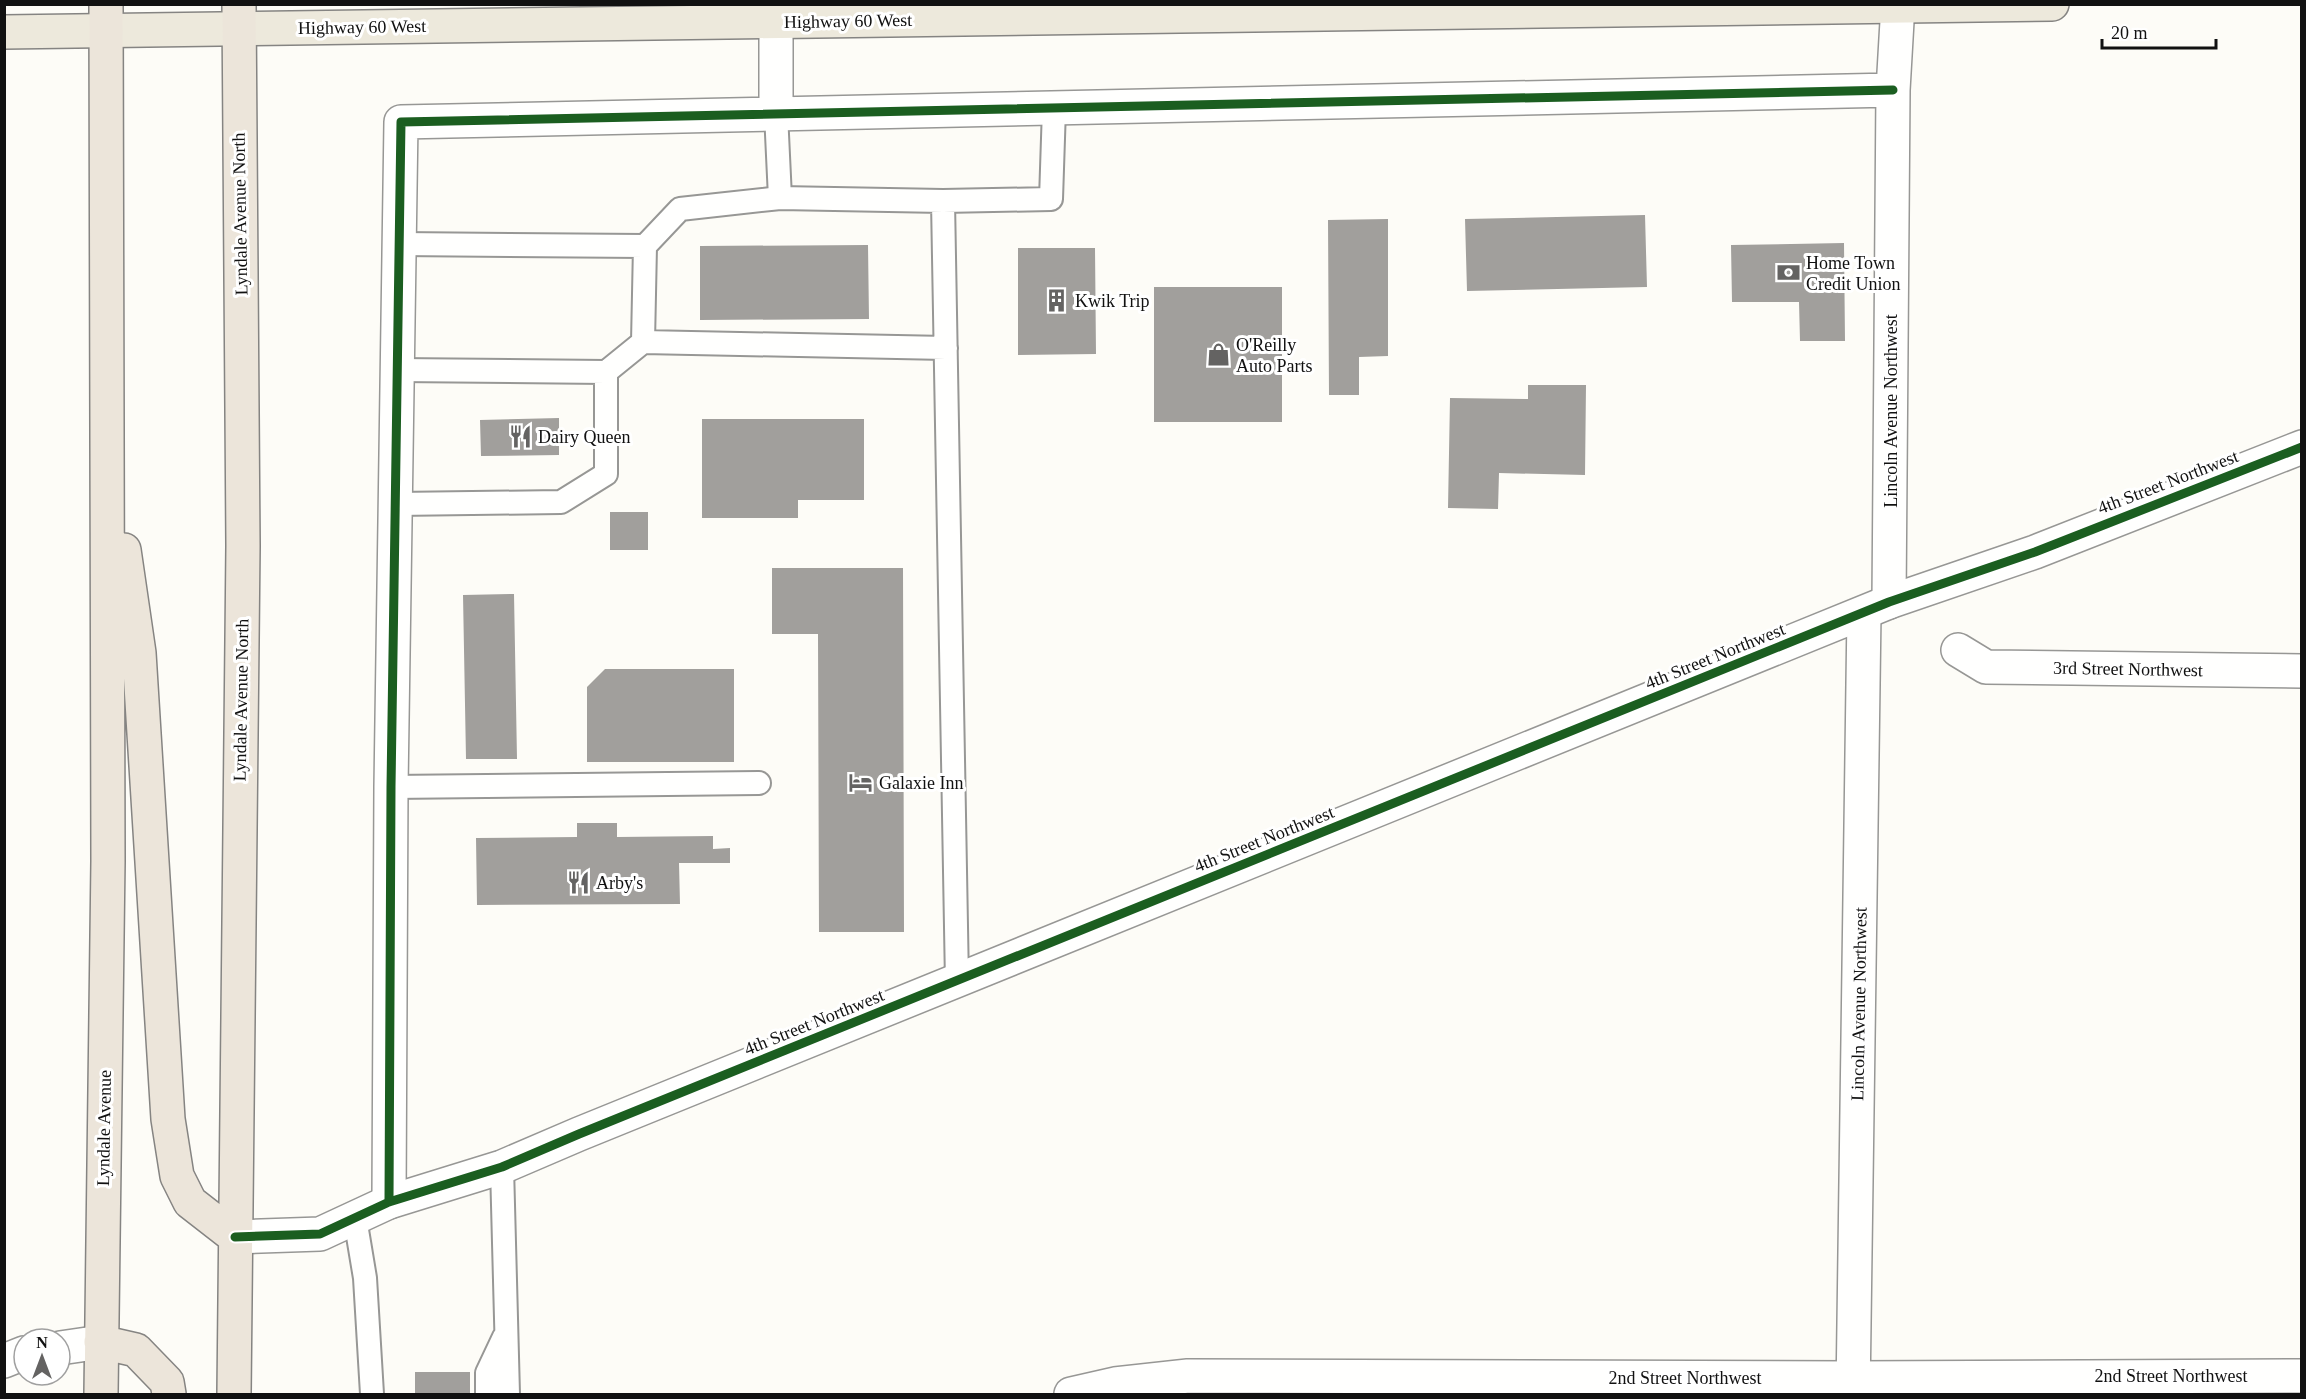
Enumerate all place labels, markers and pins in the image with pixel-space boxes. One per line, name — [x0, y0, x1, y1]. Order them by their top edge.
place label: Home Town Credit Union — [1806, 253, 1901, 294]
bank icon: Home Town Credit Union — [1775, 260, 1801, 286]
building icon: Kwik Trip — [1044, 288, 1070, 314]
place label: Kwik Trip — [1075, 291, 1150, 311]
place label: O'Reilly Auto Parts — [1236, 335, 1313, 376]
shop icon: O'Reilly Auto Parts — [1205, 342, 1231, 368]
restaurant icon: Dairy Queen — [507, 424, 533, 450]
place label: Dairy Queen — [538, 427, 630, 447]
hotel icon: Galaxie Inn — [848, 770, 874, 796]
place label: Galaxie Inn — [879, 773, 963, 793]
restaurant icon: Arby's — [565, 870, 591, 896]
place label: Arby's — [596, 873, 643, 893]

